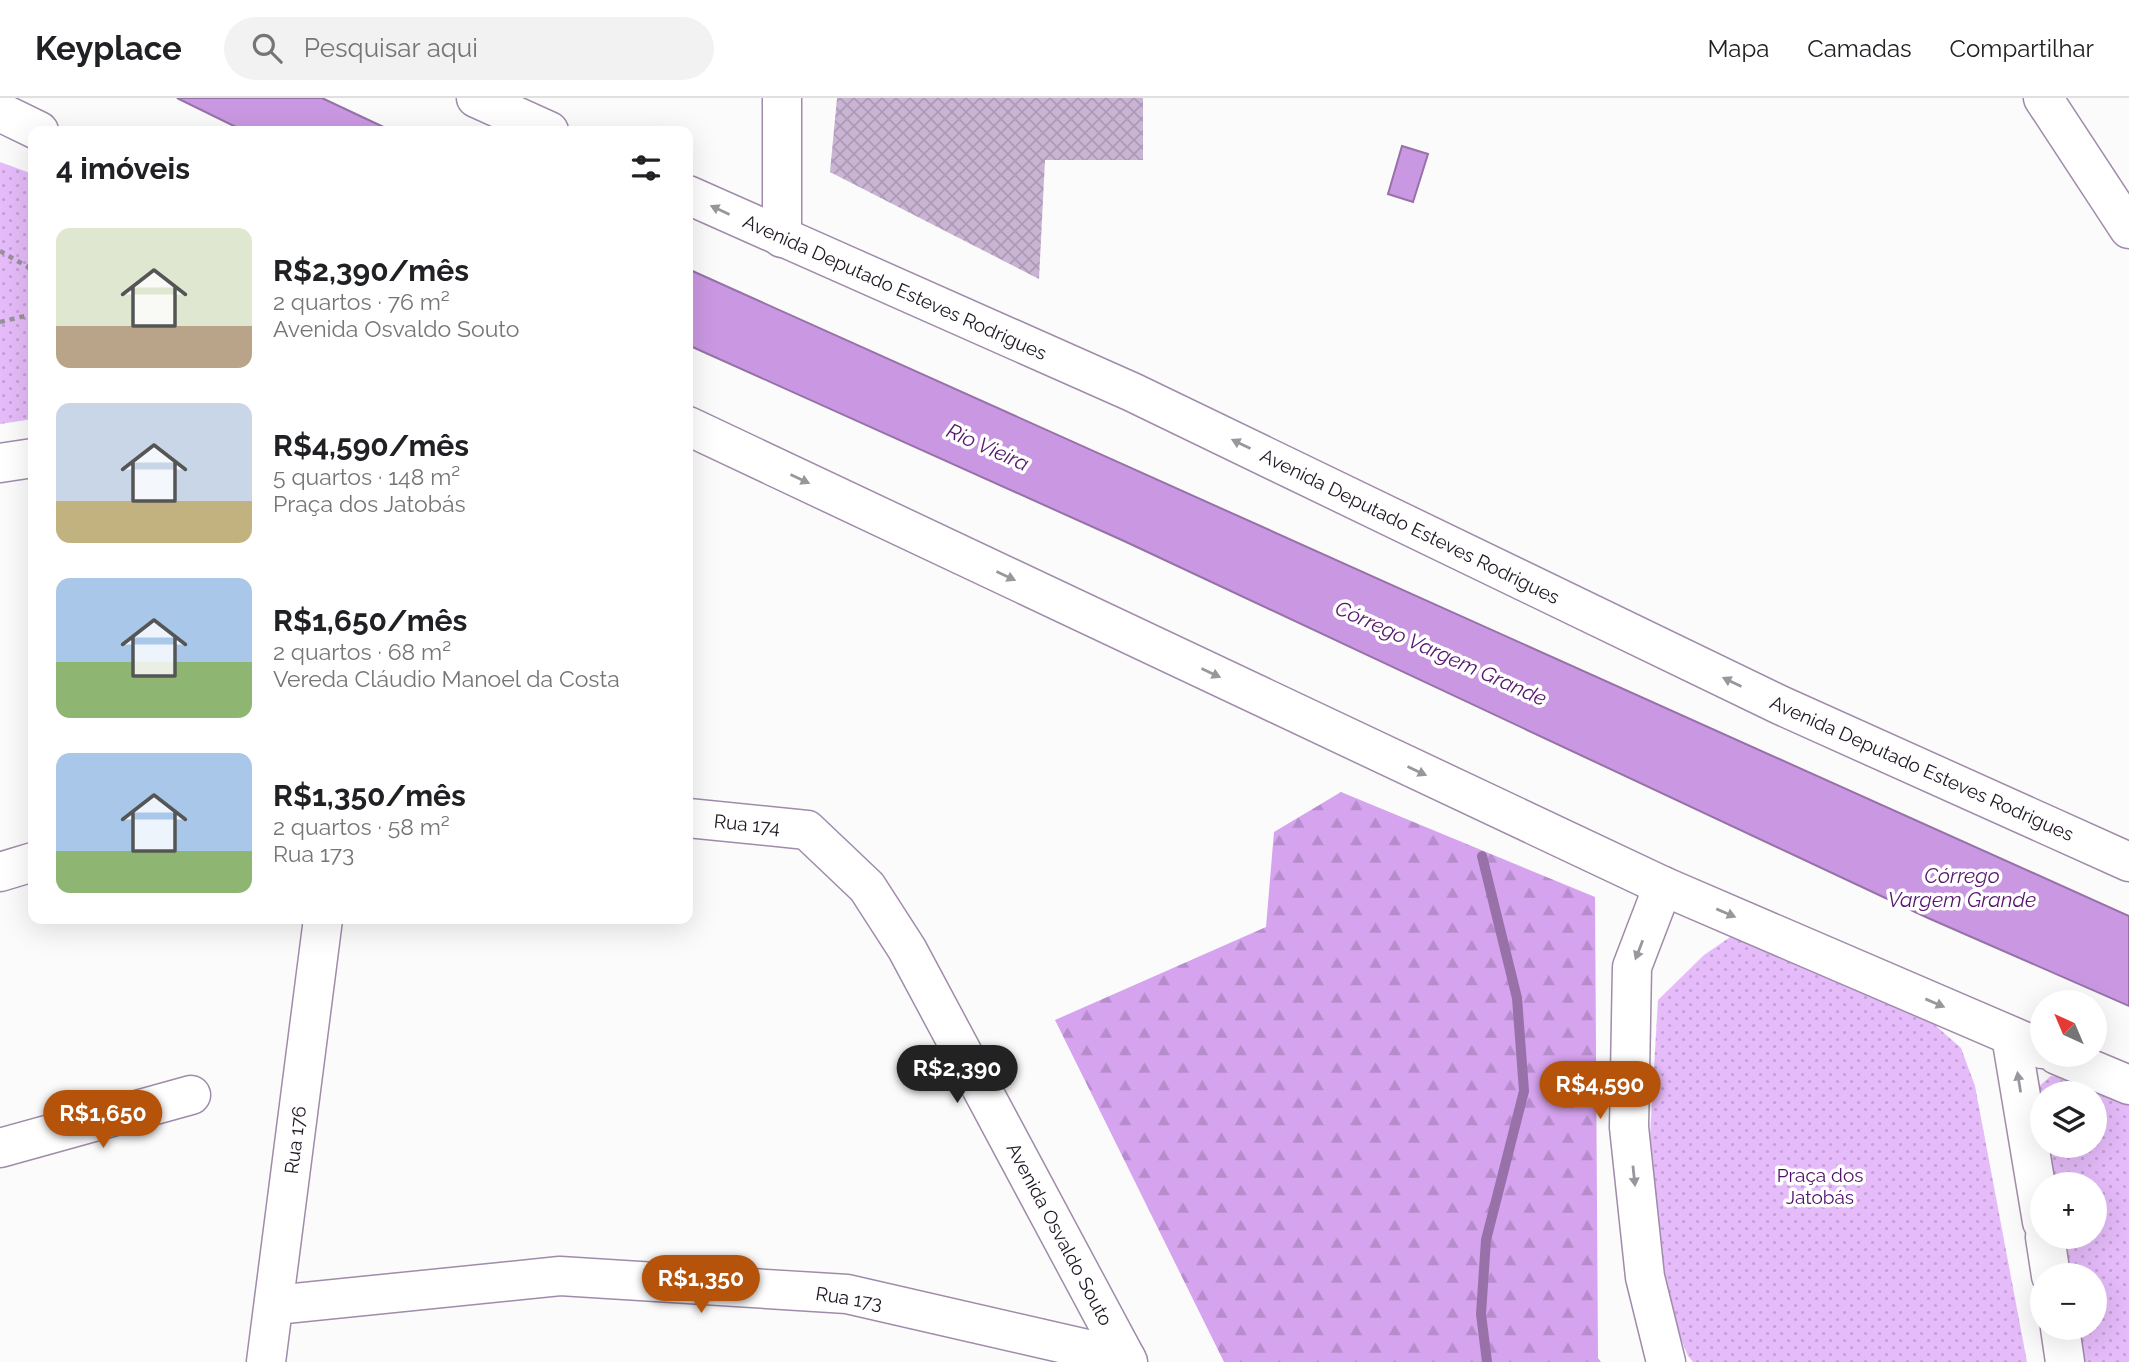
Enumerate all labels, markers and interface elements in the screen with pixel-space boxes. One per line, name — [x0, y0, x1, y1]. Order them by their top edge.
search box — [224, 17, 714, 80]
text: Keyplace — [35, 29, 182, 68]
icon: search — [248, 29, 286, 67]
text: Pesquisar aqui — [304, 33, 478, 63]
text: Mapa — [1707, 34, 1769, 63]
text: Camadas — [1807, 34, 1912, 63]
text: Compartilhar — [1950, 34, 2094, 63]
icon: filters — [627, 149, 665, 187]
text: 4 imóveis — [56, 151, 190, 186]
one-way arrow — [710, 204, 731, 215]
street label: Avenida Deputado Esteves Rodrigues — [740, 210, 1050, 364]
text: R$2,390/mês — [273, 253, 469, 288]
icon: home — [112, 256, 196, 340]
text: 2 quartos · 76 m² — [273, 288, 450, 315]
text: Avenida Osvaldo Souto — [273, 315, 520, 342]
water label: Rio Vieira — [943, 418, 1033, 476]
text: R$4,590/mês — [273, 428, 469, 463]
icon: home — [112, 431, 196, 515]
one-way arrow — [1230, 438, 1251, 449]
street label: Avenida Deputado Esteves Rodrigues — [1257, 444, 1563, 608]
text: 5 quartos · 148 m² — [273, 463, 460, 490]
one-way arrow — [790, 473, 810, 485]
text: Praça dos Jatobás — [273, 490, 466, 517]
one-way arrow — [996, 571, 1016, 582]
water label: Córrego Vargem Grande — [1331, 595, 1551, 711]
text: R$1,650/mês — [273, 603, 467, 638]
icon: home — [112, 606, 196, 690]
text: 2 quartos · 68 m² — [273, 638, 451, 665]
text: Vereda Cláudio Manoel da Costa — [273, 665, 620, 692]
one-way arrow — [1201, 668, 1221, 679]
one-way arrow — [1722, 676, 1742, 687]
street label: Avenida Deputado Esteves Rodrigues — [1767, 691, 2077, 845]
one-way arrow — [1407, 765, 1427, 776]
text: R$1,350/mês — [273, 778, 466, 813]
icon: home — [112, 781, 196, 865]
street label: Rua 174 — [713, 810, 781, 838]
text: 2 quartos · 58 m² — [273, 813, 450, 840]
text: Rua 173 — [273, 840, 354, 867]
water label: Córrego Vargem Grande — [1888, 863, 2036, 912]
one-way arrow — [1716, 907, 1736, 919]
one-way arrow — [1633, 939, 1644, 960]
north arrow — [2030, 990, 2107, 1068]
map controls — [2030, 990, 2107, 1340]
one-way arrow — [1925, 997, 1945, 1009]
pin: R$2,390 — [892, 1046, 1022, 1105]
text: R$2,390 — [913, 1054, 1001, 1081]
pin: R$4,590 — [1535, 1062, 1665, 1121]
text: R$4,590 — [1556, 1070, 1644, 1097]
one-way arrow — [2013, 1071, 2024, 1093]
button: layers — [2030, 1081, 2107, 1158]
pin: R$1,650 — [38, 1090, 168, 1150]
text: R$1,650 — [59, 1099, 147, 1126]
street label: Rua 176 — [280, 1105, 310, 1175]
street label: Avenida Osvaldo Souto — [1002, 1139, 1118, 1329]
park label: Praça dos Jatobás — [1777, 1164, 1863, 1208]
one-way arrow — [1629, 1165, 1640, 1187]
button: + — [2030, 1172, 2107, 1249]
pin: R$1,350 — [636, 1256, 766, 1315]
button: − — [2030, 1263, 2107, 1340]
text: R$1,350 — [658, 1264, 744, 1291]
street label: Rua 173 — [814, 1282, 884, 1314]

